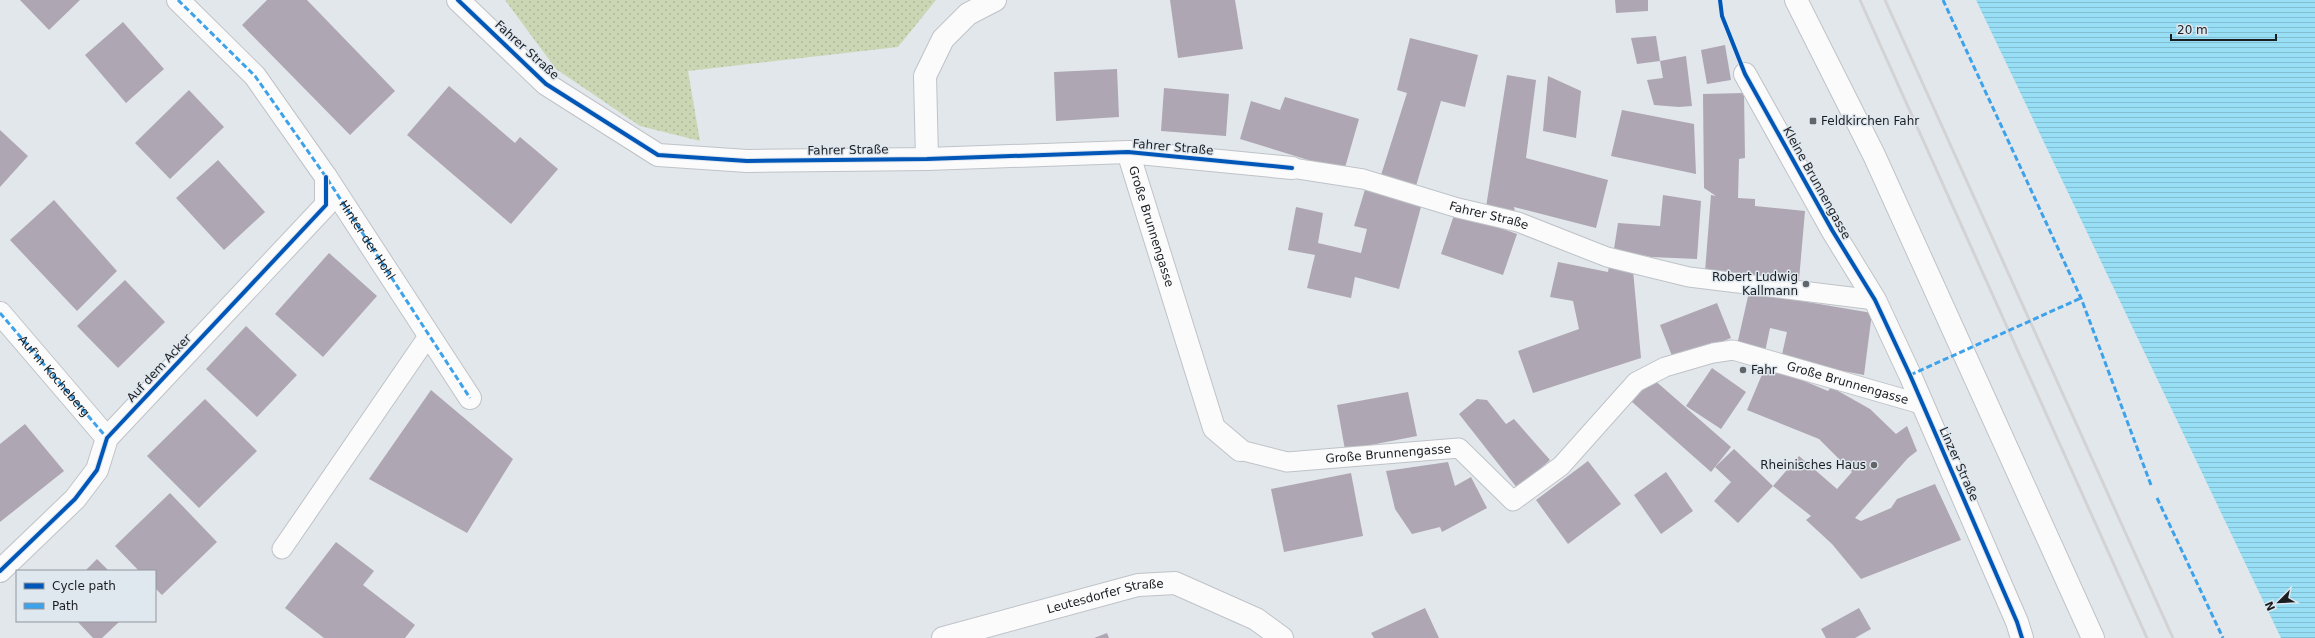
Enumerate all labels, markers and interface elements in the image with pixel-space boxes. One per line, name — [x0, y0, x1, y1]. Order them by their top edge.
scale bar — [2171, 16, 2276, 42]
street label: Fahrer Straße — [492, 18, 562, 82]
text: 20 m — [2177, 23, 2208, 37]
place label: Feldkirchen Fahr — [1821, 114, 1919, 128]
marker: Feldkirchen Fahr — [1808, 116, 1818, 126]
street label: Kleine Brunnengasse — [1780, 124, 1854, 242]
street label: Fahrer Straße — [1132, 136, 1214, 158]
street label: Fahrer Straße — [807, 142, 889, 158]
street label: Große Brunnengasse — [1126, 164, 1177, 289]
street label: Hinter der Hohl — [336, 198, 398, 282]
street label: Fahrer Straße — [1448, 199, 1531, 232]
place label: Robert Ludwig Kallmann — [1712, 270, 1798, 298]
marker: Robert Ludwig Kallmann — [1801, 279, 1811, 289]
street label: Auf dem Acker — [124, 331, 194, 405]
street label: Auf'm Kocheberg — [15, 333, 93, 420]
street label: Große Brunnengasse — [1785, 359, 1910, 407]
place label: Fahr — [1751, 363, 1777, 377]
marker: Fahr — [1738, 365, 1748, 375]
street label: Linzer Straße — [1936, 425, 1982, 503]
street label: Große Brunnengasse — [1325, 442, 1452, 466]
place label: Rheinisches Haus — [1760, 458, 1866, 472]
marker: Rheinisches Haus — [1869, 460, 1879, 470]
legend — [16, 570, 156, 622]
street label: Leutesdorfer Straße — [1046, 577, 1164, 616]
text: Cycle path — [52, 579, 116, 593]
north arrow — [2259, 582, 2299, 622]
text: Path — [52, 599, 78, 613]
text: N — [2263, 599, 2278, 613]

